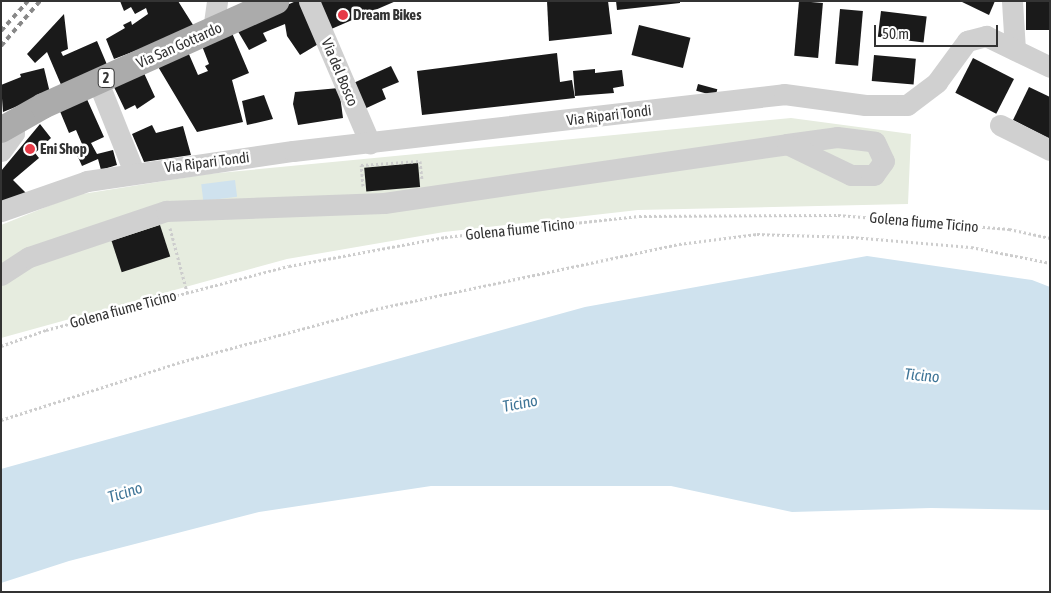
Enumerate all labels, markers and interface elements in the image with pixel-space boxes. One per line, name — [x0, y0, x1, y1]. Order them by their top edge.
place label: Dream Bikes — [353, 6, 421, 24]
marker: Dream Bikes — [337, 9, 349, 21]
scale bar — [876, 15, 1000, 47]
street label: Via San Gottardo — [133, 18, 225, 72]
text: 50 m — [882, 25, 909, 42]
street label: Via del Bosco — [318, 35, 362, 109]
road number: 2 — [97, 66, 115, 90]
street label: Via Ripari Tondi — [566, 101, 652, 129]
place label: Eni Shop — [40, 140, 87, 158]
marker: Eni Shop — [24, 143, 36, 155]
street label: Via Ripari Tondi — [164, 148, 250, 176]
street label: Golena fiume Ticino — [869, 208, 979, 236]
street label: Golena fiume Ticino — [465, 214, 575, 244]
street label: Golena fiume Ticino — [68, 286, 178, 332]
water label: Ticino — [904, 364, 940, 386]
water label: Ticino — [501, 390, 539, 416]
water label: Ticino — [105, 478, 145, 506]

